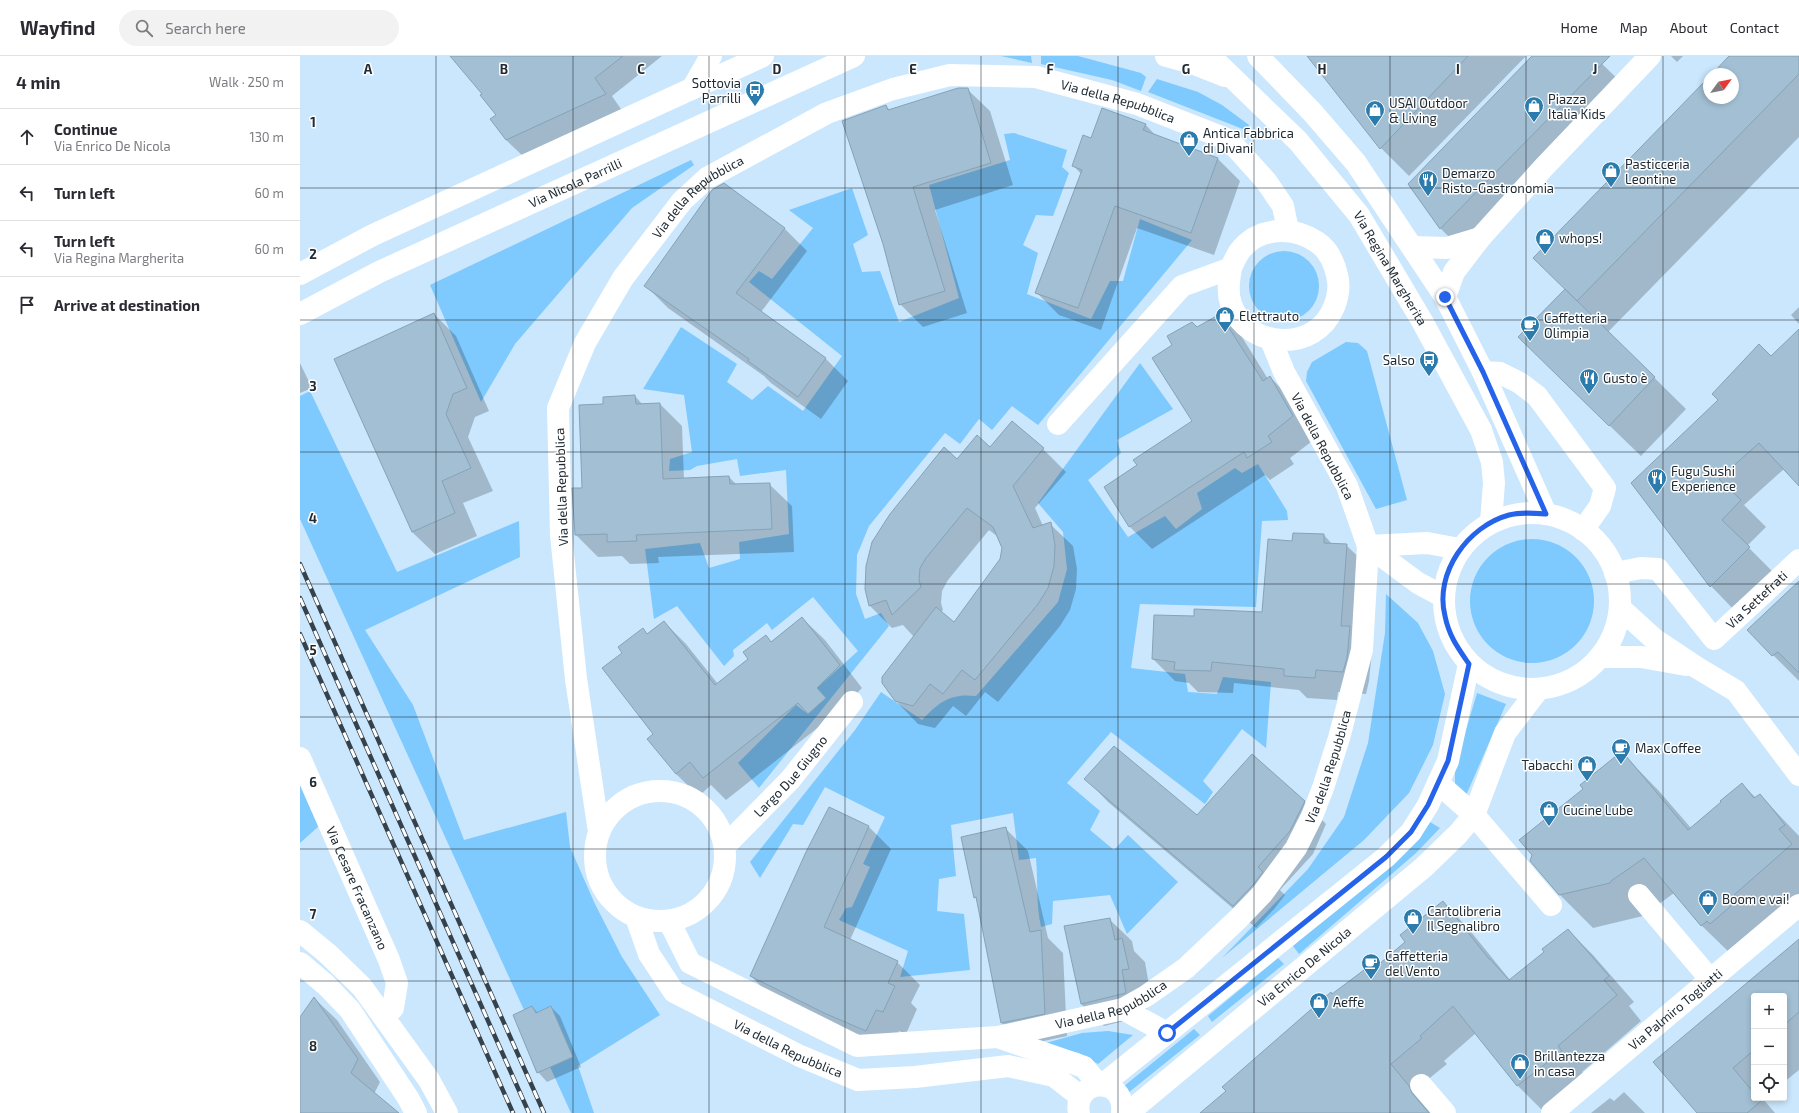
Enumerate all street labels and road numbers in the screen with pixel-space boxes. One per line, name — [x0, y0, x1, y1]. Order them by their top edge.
street label: Via della Repubblica — [1059, 76, 1177, 126]
street label: Via della Repubblica — [649, 152, 746, 241]
street label: Via Nicola Parrilli — [526, 155, 624, 211]
street label: Via Regina Margherita — [1350, 208, 1431, 328]
street label: Via della Repubblica — [1288, 390, 1358, 502]
street label: Via della Repubblica — [551, 427, 571, 547]
street label: Via Settefrati — [1722, 567, 1790, 632]
street label: Via della Repubblica — [1301, 708, 1354, 826]
street label: Largo Due Giugno — [750, 732, 831, 820]
street label: Via Cesare Fracanzano — [323, 824, 391, 952]
street label: Via Enrico De Nicola — [1254, 923, 1354, 1010]
street label: Via Palmiro Togliatti — [1625, 965, 1725, 1053]
street label: Via della Repubblica — [1054, 976, 1170, 1032]
street label: Via della Repubblica — [731, 1016, 845, 1081]

